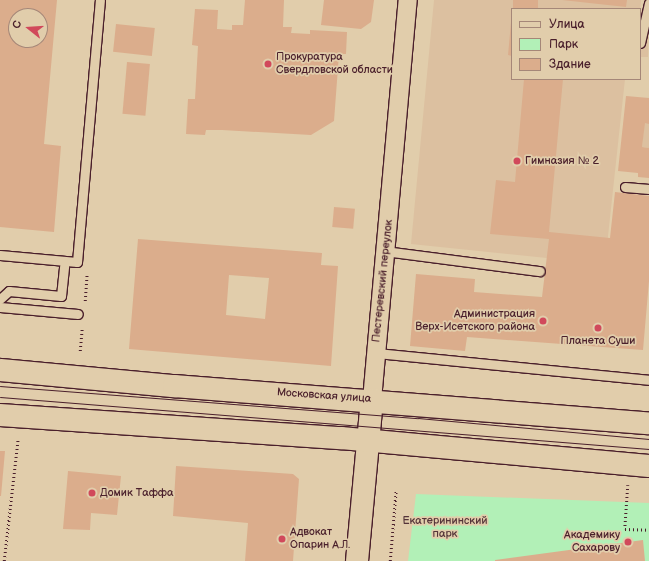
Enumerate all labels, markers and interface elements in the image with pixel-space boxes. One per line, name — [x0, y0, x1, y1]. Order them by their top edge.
north arrow — [8, 8, 48, 48]
legend — [511, 8, 641, 80]
text: Улица — [549, 17, 585, 32]
text: С — [10, 19, 24, 30]
text: Парк — [549, 37, 578, 52]
place label: Прокуратура Свердловской области — [276, 51, 393, 77]
text: Здание — [549, 57, 591, 72]
marker: Прокуратура Свердловской области — [263, 59, 273, 69]
place label: Гимназия № 2 — [525, 154, 599, 168]
marker: Гимназия № 2 — [512, 156, 522, 166]
street label: Пестеревский переулок — [370, 219, 396, 343]
place label: Администрация Верх-Исетского района — [415, 308, 535, 334]
marker: Администрация Верх-Исетского района — [538, 316, 548, 326]
marker: Планета Суши — [593, 323, 603, 333]
place label: Планета Суши — [561, 334, 635, 348]
street label: Московская улица — [276, 386, 372, 406]
place label: Домик Таффа — [100, 486, 174, 500]
marker: Домик Таффа — [87, 488, 97, 498]
park label: Екатерининский парк — [402, 515, 488, 541]
place label: Адвокат Опарин А.Л. — [290, 526, 350, 552]
place label: Академику Сахарову — [564, 529, 620, 555]
marker: Адвокат Опарин А.Л. — [277, 534, 287, 544]
marker: Академику Сахарову — [623, 537, 633, 547]

